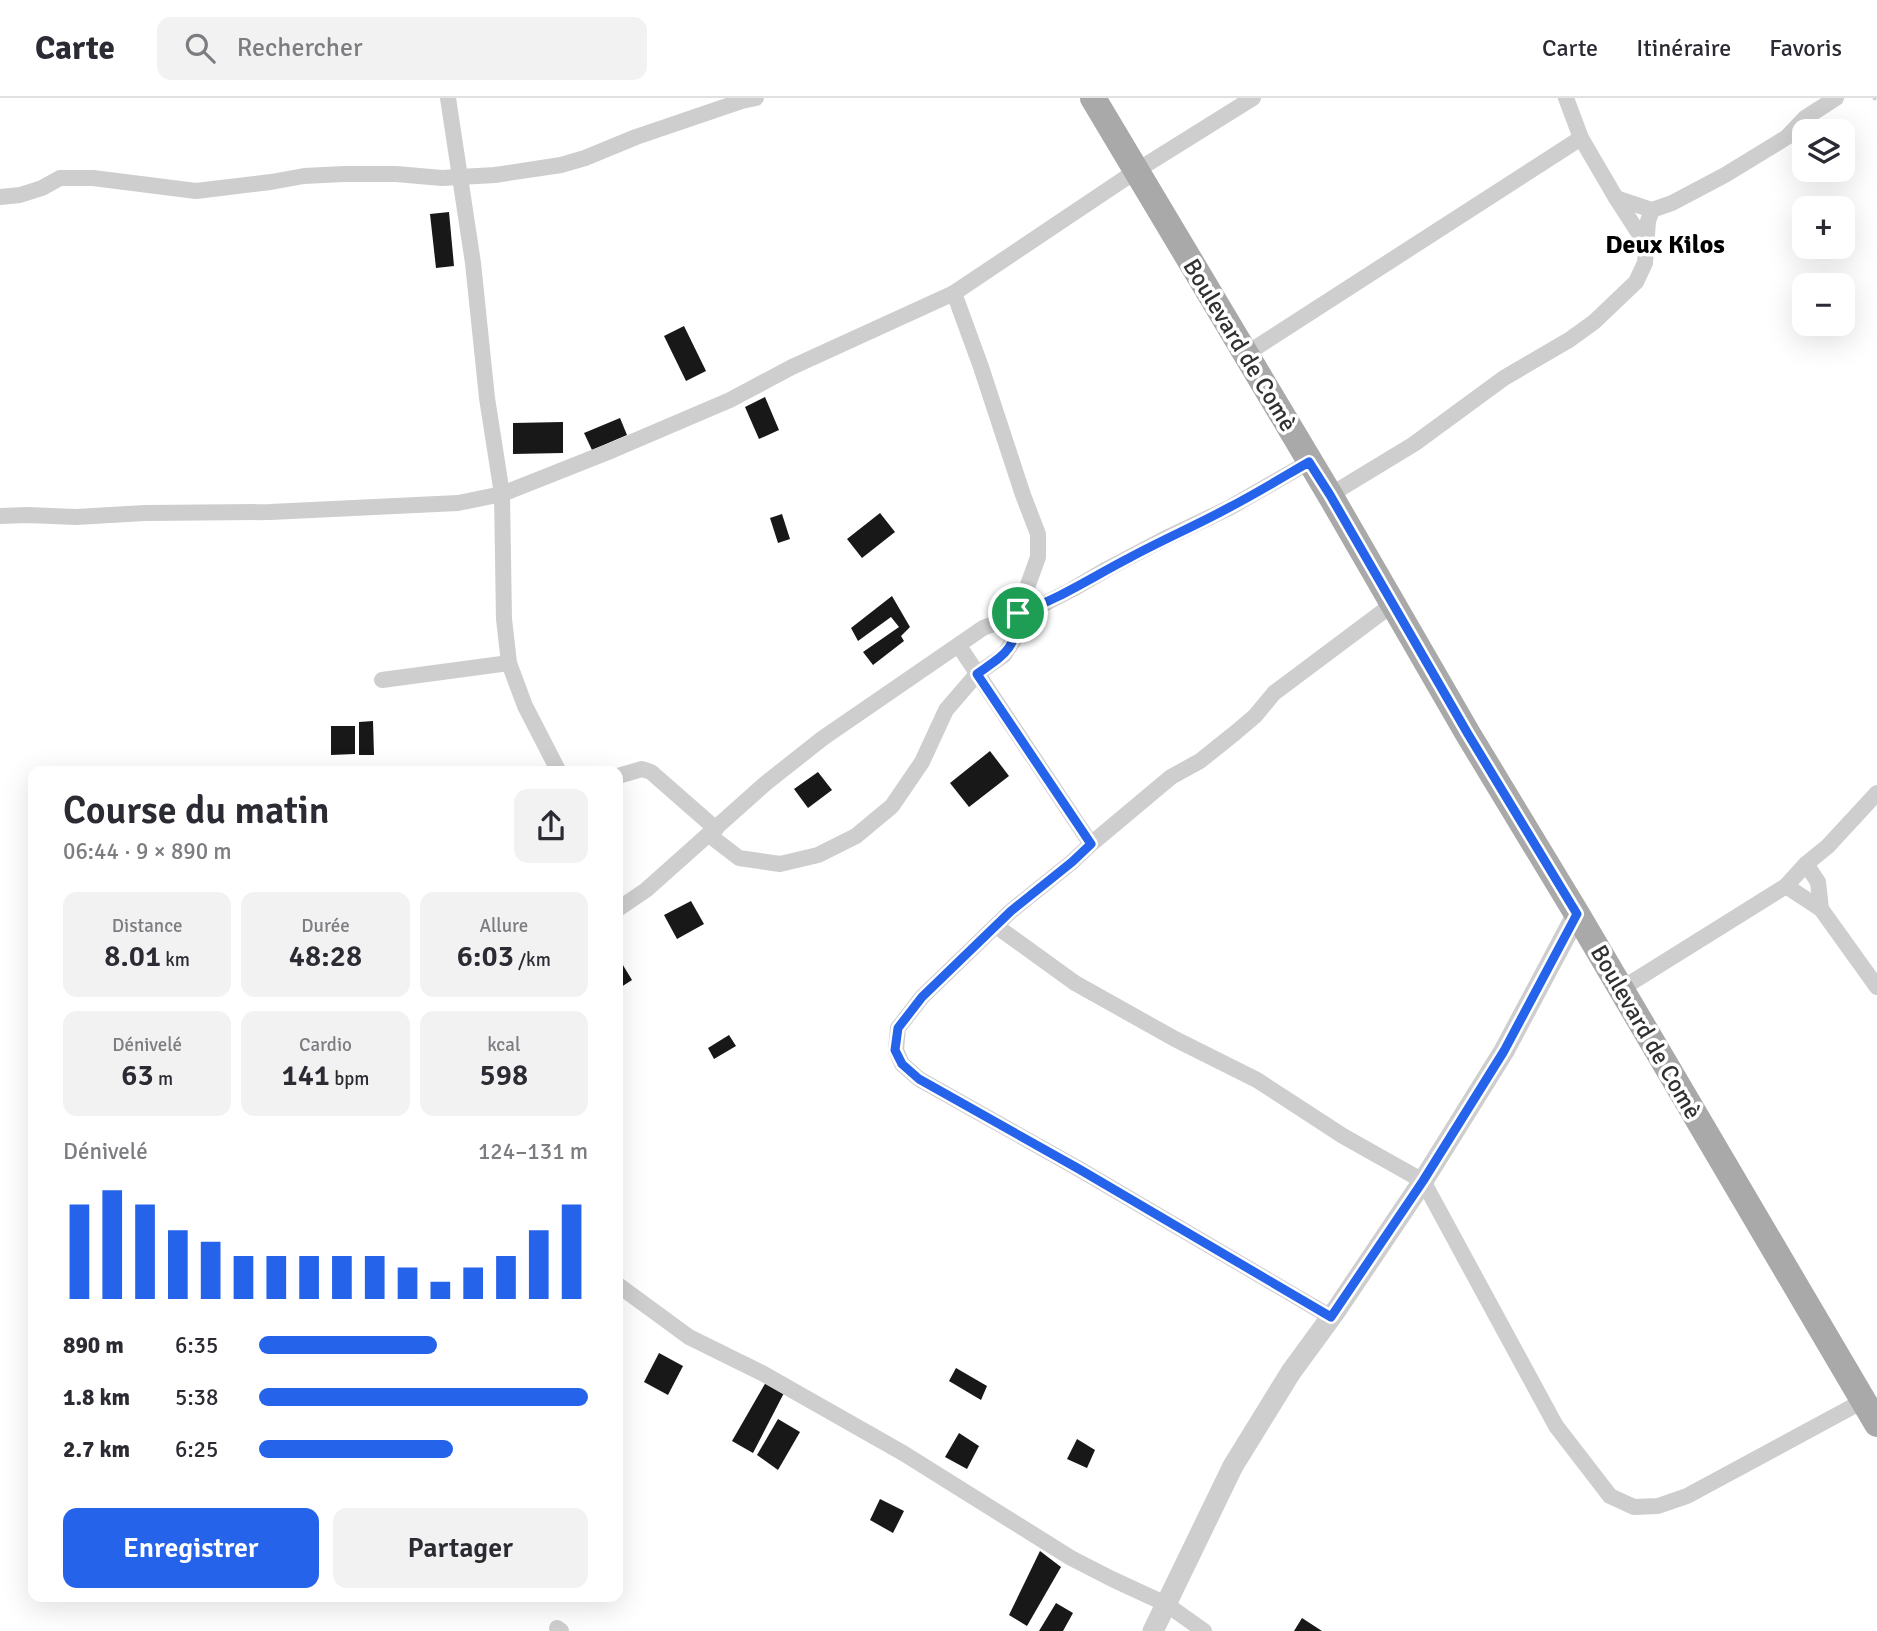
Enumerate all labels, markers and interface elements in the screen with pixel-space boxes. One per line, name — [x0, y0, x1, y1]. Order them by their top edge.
search box — [157, 17, 647, 80]
text: Carte — [35, 28, 115, 69]
icon: search — [181, 29, 219, 67]
text: Rechercher — [237, 32, 363, 64]
text: Carte — [1542, 33, 1598, 63]
text: Itinéraire — [1636, 33, 1731, 63]
text: Favoris — [1769, 33, 1842, 63]
map controls — [1792, 119, 1855, 336]
button: layers — [1792, 119, 1855, 182]
button: + — [1792, 196, 1855, 259]
district label: Deux Kilos — [1605, 229, 1725, 261]
street label: Boulevard de Comè — [1177, 253, 1303, 437]
button: − — [1792, 273, 1855, 336]
pin — [988, 583, 1048, 643]
icon: arrive — [999, 594, 1037, 632]
text: Course du matin — [63, 787, 330, 834]
button: share — [514, 789, 588, 863]
text: 06:44 · 9 × 890 m — [63, 837, 232, 866]
text: Distance — [112, 914, 183, 938]
text: Durée — [301, 914, 350, 938]
text: Allure — [479, 914, 528, 938]
text: 8.01 — [104, 938, 161, 975]
text: 48:28 — [289, 938, 362, 975]
text: 6:03 — [457, 938, 514, 975]
street label: Boulevard de Comè — [1584, 940, 1708, 1124]
text: km — [161, 948, 190, 972]
text: /km — [514, 948, 551, 972]
text: Dénivelé — [112, 1033, 182, 1057]
text: Cardio — [299, 1033, 352, 1057]
text: kcal — [487, 1033, 520, 1057]
text: 63 — [121, 1057, 154, 1094]
text: 141 — [281, 1057, 330, 1094]
text: 598 — [480, 1057, 528, 1094]
text: m — [154, 1067, 173, 1091]
text: bpm — [330, 1067, 370, 1091]
text: Dénivelé — [63, 1137, 148, 1166]
text: 124–131 m — [478, 1137, 588, 1166]
text: 890 m — [63, 1331, 124, 1360]
text: 6:35 — [175, 1331, 218, 1360]
text: 1.8 km — [63, 1383, 130, 1412]
text: 5:38 — [175, 1383, 218, 1412]
text: 2.7 km — [63, 1435, 130, 1464]
text: 6:25 — [175, 1435, 218, 1464]
button: Enregistrer — [63, 1508, 319, 1588]
button: Partager — [333, 1508, 588, 1588]

